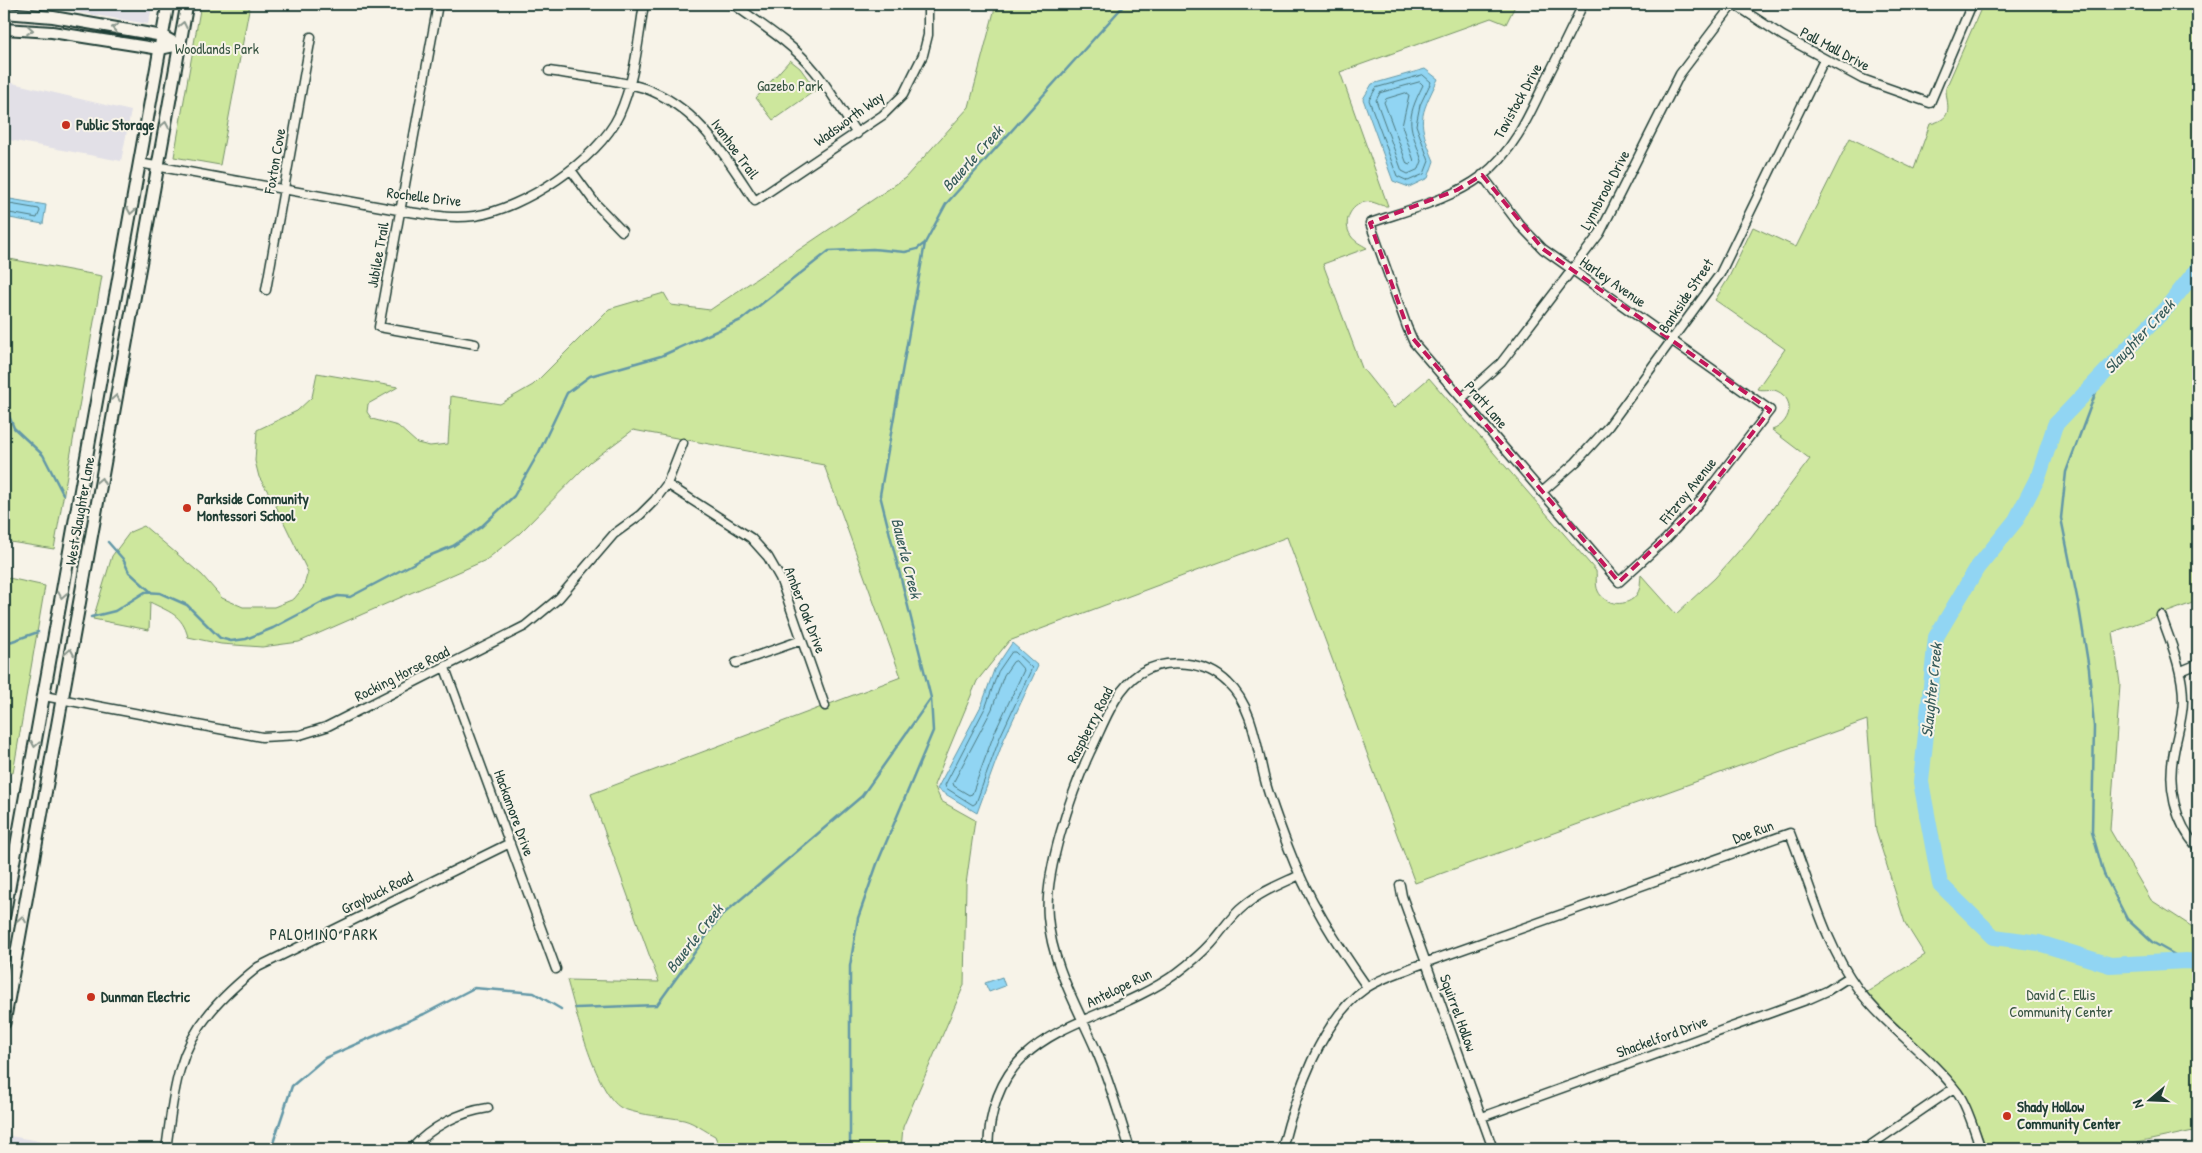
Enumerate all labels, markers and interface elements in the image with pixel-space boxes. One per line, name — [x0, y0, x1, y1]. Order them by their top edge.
one-way arrow — [177, 20, 188, 29]
street label: Pall Mall Drive — [1797, 21, 1874, 76]
one-way arrow — [110, 23, 119, 33]
one-way arrow — [26, 24, 34, 35]
park label: Woodlands Park — [175, 38, 259, 59]
street label: Tavistock Drive — [1488, 59, 1547, 142]
park label: Gazebo Park — [757, 75, 823, 96]
street label: Wadsworth Way — [809, 86, 888, 151]
place label: Public Storage — [76, 114, 154, 136]
street label: Ivanhoe Trail — [706, 114, 764, 183]
marker: Public Storage — [60, 119, 72, 131]
water label: Bauerle Creek — [936, 119, 1008, 196]
one-way arrow — [160, 120, 170, 129]
street label: Foxton Cove — [258, 127, 291, 196]
street label: Lynnbrook Drive — [1575, 146, 1634, 233]
street label: Rochelle Drive — [386, 182, 463, 212]
one-way arrow — [126, 207, 136, 216]
street label: Jubilee Trail — [361, 220, 394, 289]
street label: Harley Avenue — [1576, 251, 1651, 312]
street label: Bankside Street — [1653, 254, 1719, 337]
water label: Slaughter Creek — [2099, 293, 2180, 378]
street label: Pratt Lane — [1460, 376, 1513, 433]
one-way arrow — [110, 394, 120, 403]
street label: Fitzroy Avenue — [1654, 453, 1721, 529]
street label: West Slaughter Lane — [60, 455, 99, 567]
one-way arrow — [95, 477, 105, 485]
place label: Parkside Community Montessori School — [197, 488, 309, 526]
marker: Parkside Community Montessori School — [181, 502, 193, 514]
water label: Bauerle Creek — [886, 516, 928, 602]
street label: Amber Oak Drive — [779, 564, 832, 656]
one-way arrow — [58, 590, 68, 599]
street label: Rocking Horse Road — [351, 641, 453, 706]
water label: Slaughter Creek — [1915, 641, 1947, 738]
one-way arrow — [65, 648, 75, 657]
street label: Raspberry Road — [1061, 683, 1118, 767]
one-way arrow — [31, 740, 41, 749]
street label: Hackamore Drive — [489, 767, 540, 859]
street label: Doe Run — [1729, 814, 1776, 849]
street label: Graybuck Road — [337, 866, 416, 919]
water label: Bauerle Creek — [660, 898, 729, 977]
one-way arrow — [17, 915, 27, 924]
district label: PALOMINO PARK — [270, 923, 378, 945]
street label: Antelope Run — [1082, 963, 1155, 1012]
street label: Squirrel Hollow — [1435, 971, 1482, 1054]
park label: David C. Ellis Community Center — [2009, 984, 2113, 1022]
place label: Dunman Electric — [101, 986, 191, 1007]
marker: Dunman Electric — [85, 991, 97, 1003]
street label: Shackelford Drive — [1613, 1010, 1710, 1063]
north arrow — [2124, 1076, 2174, 1126]
place label: Shady Hollow Community Center — [2017, 1096, 2121, 1135]
text: N — [2127, 1097, 2147, 1111]
marker: Shady Hollow Community Center — [2001, 1110, 2013, 1122]

